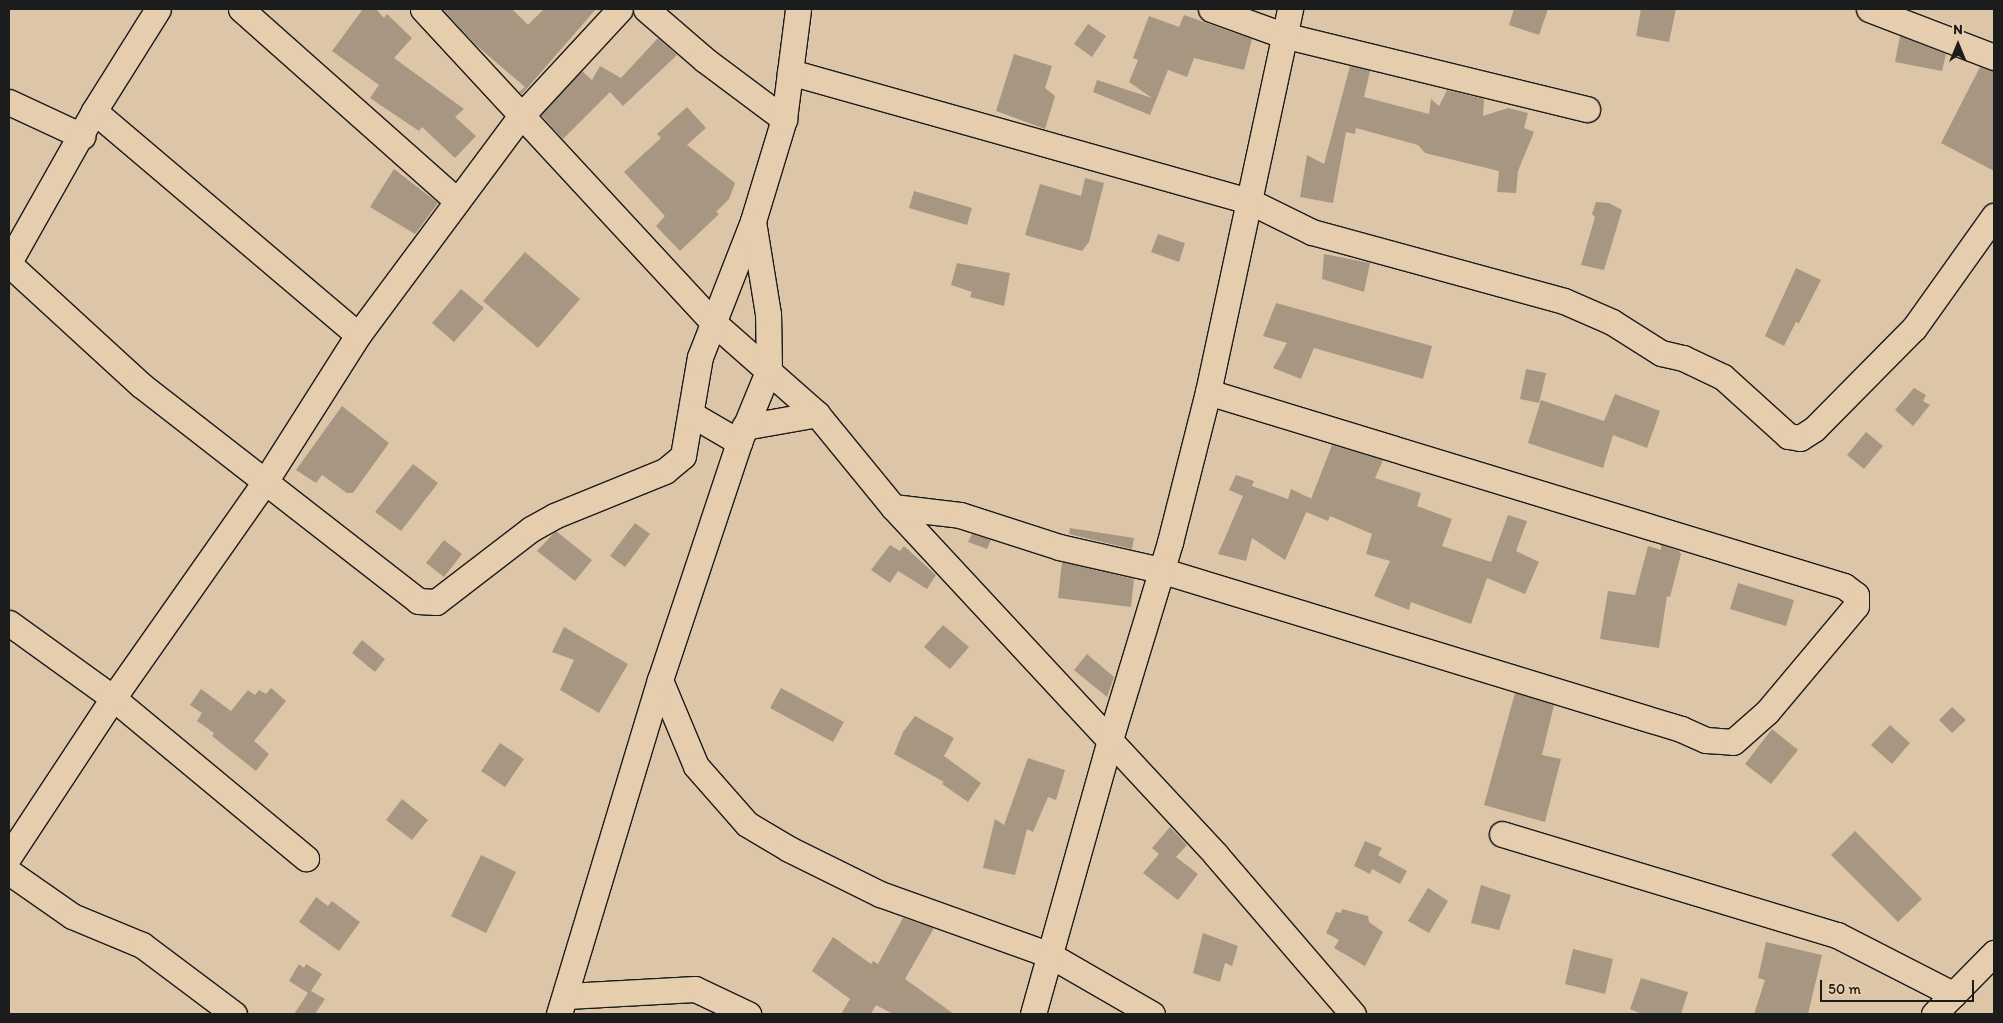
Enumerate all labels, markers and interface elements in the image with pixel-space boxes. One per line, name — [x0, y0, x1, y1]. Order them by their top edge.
north arrow — [1933, 20, 1983, 70]
text: N — [1953, 21, 1963, 38]
scale bar — [1823, 970, 1977, 1002]
text: 50 m — [1828, 980, 1861, 998]

